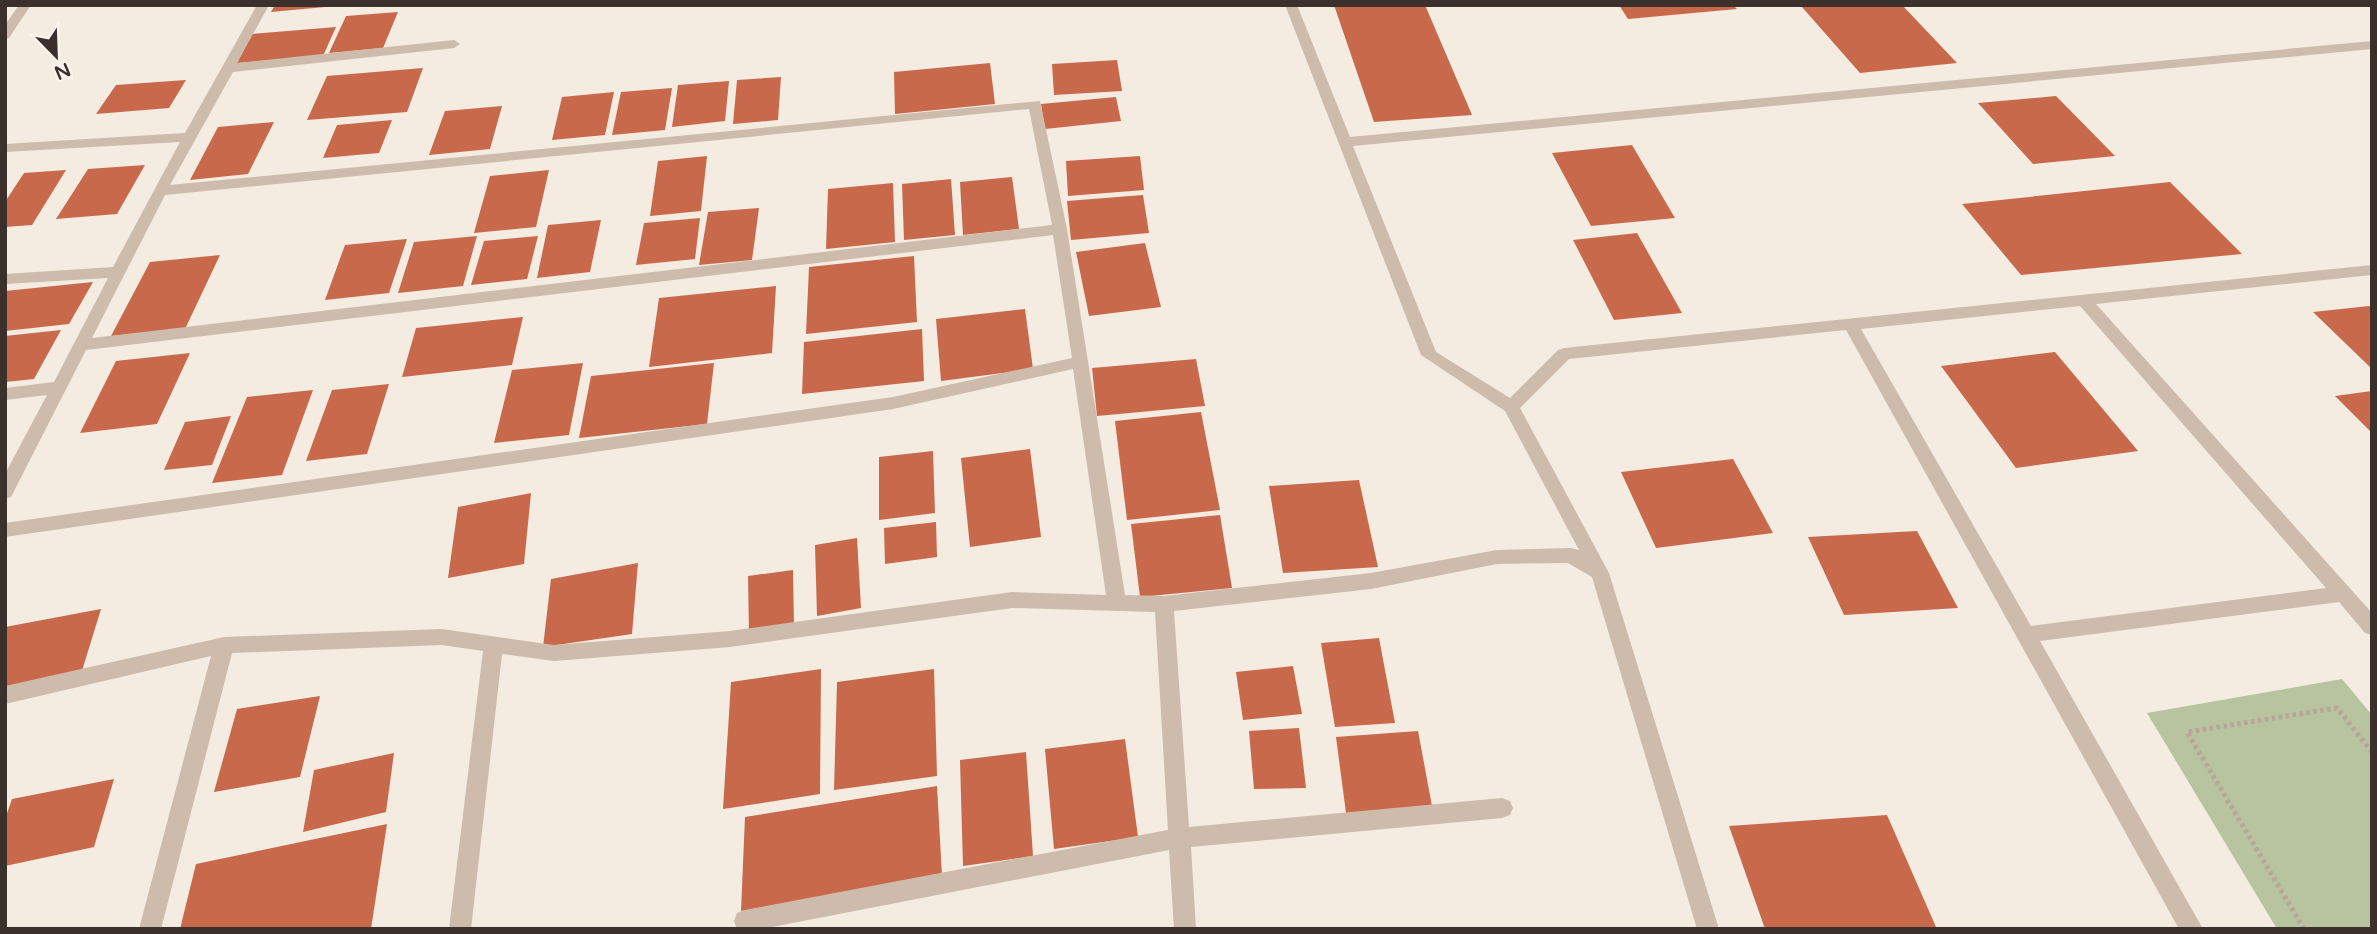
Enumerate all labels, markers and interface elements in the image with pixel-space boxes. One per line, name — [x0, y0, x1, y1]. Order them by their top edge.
north arrow — [21, 21, 91, 91]
text: N — [51, 58, 74, 84]

